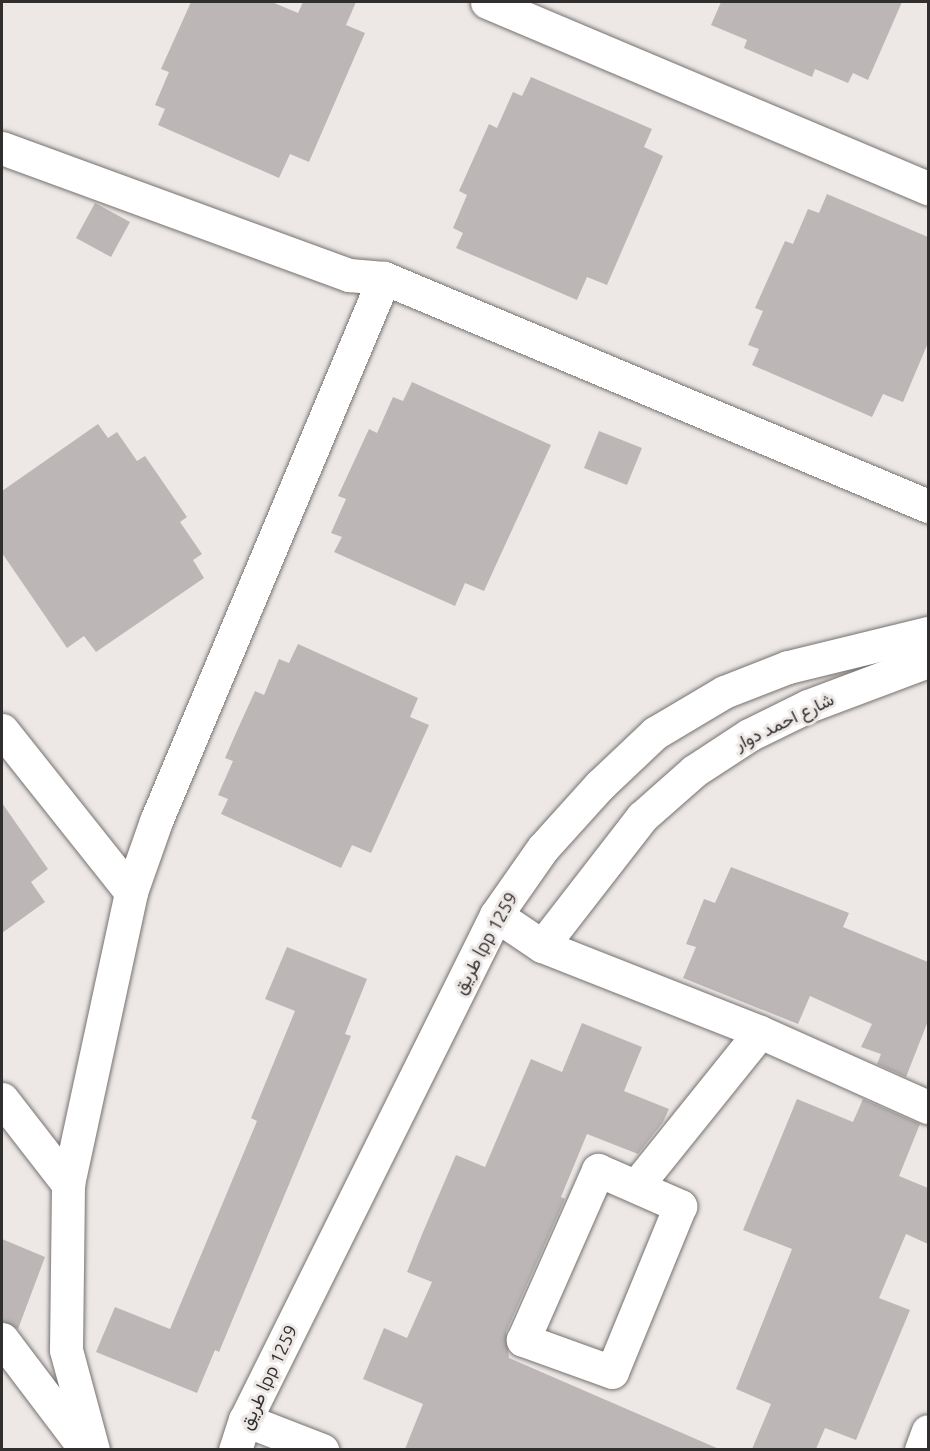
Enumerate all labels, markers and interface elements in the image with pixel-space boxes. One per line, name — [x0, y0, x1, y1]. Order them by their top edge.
street label: شارع احمد دوار — [731, 688, 837, 754]
street label: طريق lpp 1259 — [448, 888, 522, 998]
street label: طريق lpp 1259 — [234, 1321, 302, 1433]

